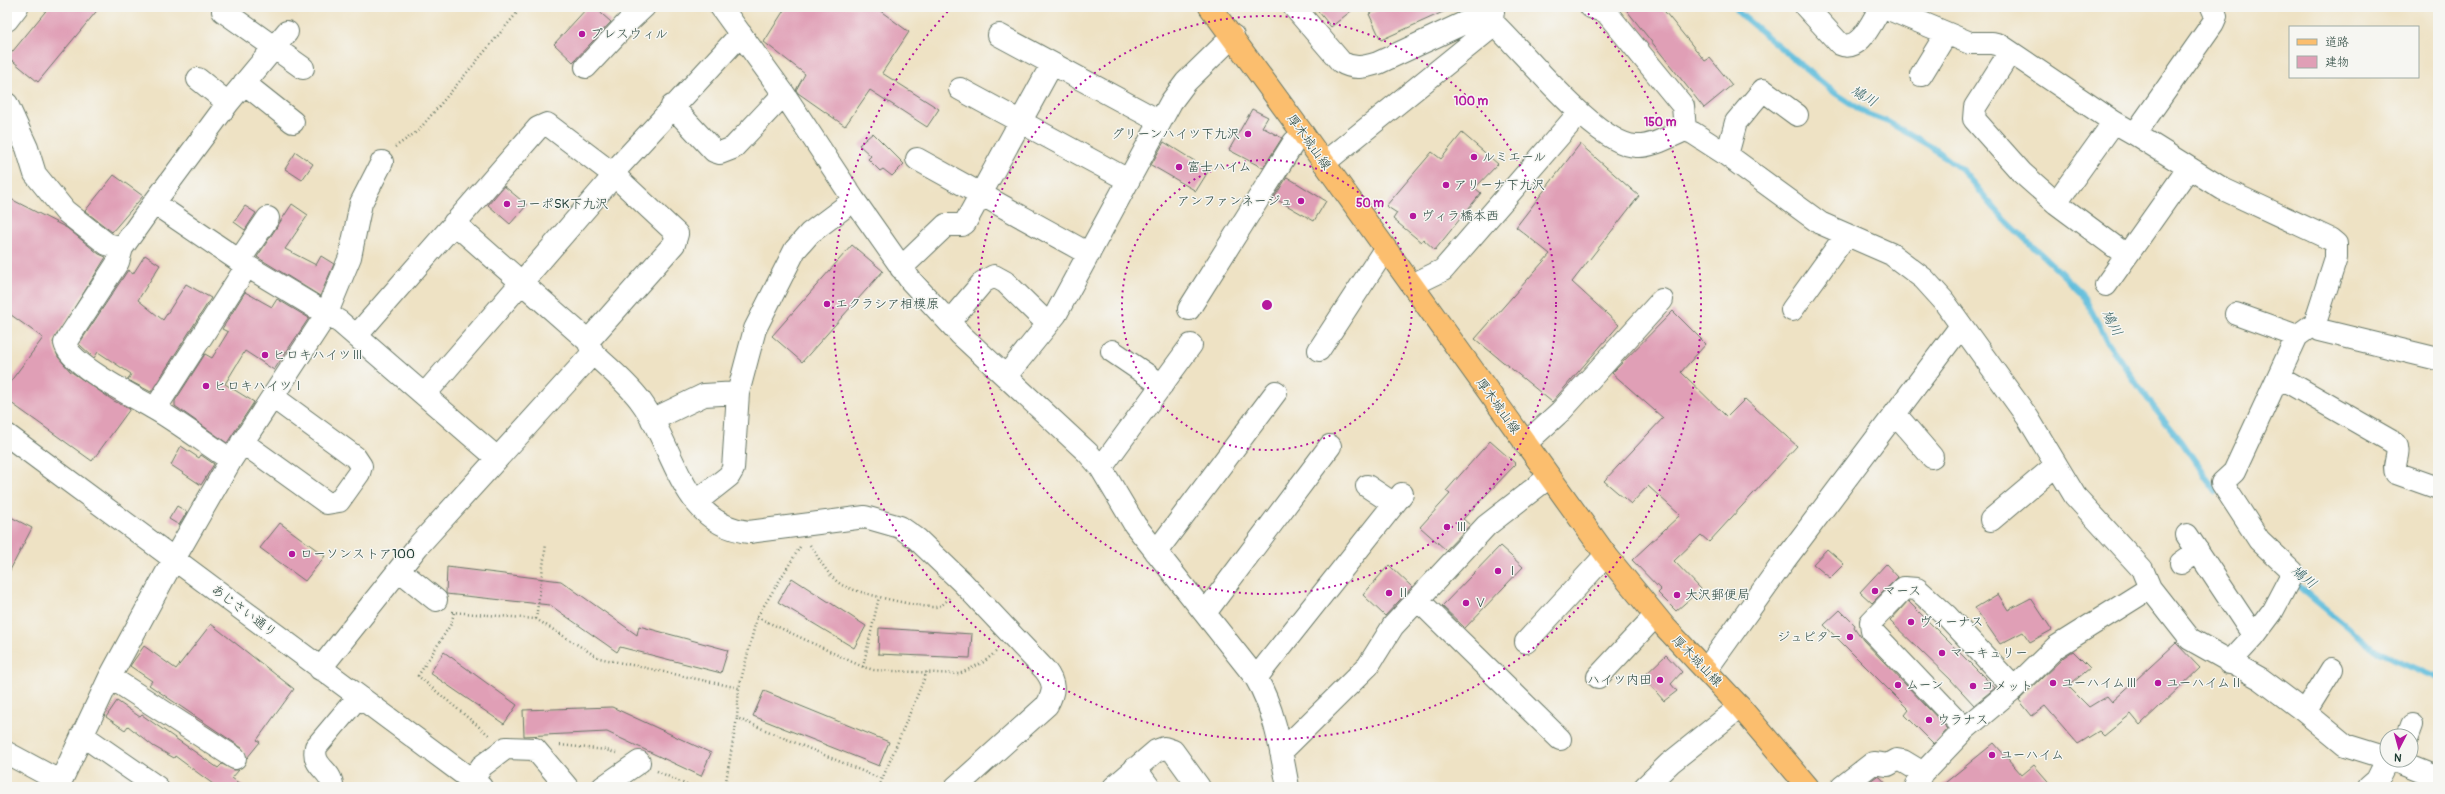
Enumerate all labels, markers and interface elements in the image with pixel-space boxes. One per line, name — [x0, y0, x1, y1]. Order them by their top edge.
place label: ブレスウィル — [590, 26, 668, 42]
legend — [2289, 26, 2419, 78]
marker: ブレスウィル — [577, 29, 587, 39]
text: 道路 — [2325, 35, 2349, 50]
text: 建物 — [2325, 55, 2349, 70]
water label: 鳩川 — [1848, 82, 1880, 110]
text: 100 m — [1454, 94, 1489, 109]
street label: 厚木城山線 — [1283, 111, 1335, 174]
text: 150 m — [1644, 115, 1677, 130]
place label: グリーンハイツ下九沢 — [1111, 126, 1240, 142]
marker: グリーンハイツ下九沢 — [1243, 129, 1253, 139]
place label: ルミエール — [1482, 149, 1546, 165]
marker: ルミエール — [1469, 152, 1479, 162]
place label: 富士ハイム — [1187, 159, 1251, 175]
marker: 富士ハイム — [1174, 162, 1184, 172]
place label: アリーナ下九沢 — [1454, 177, 1545, 193]
marker: アリーナ下九沢 — [1441, 180, 1451, 190]
place label: アンファンネージュ — [1177, 193, 1293, 209]
place label: コーポSK下九沢 — [515, 196, 608, 212]
marker: アンファンネージュ — [1296, 196, 1306, 206]
text: 50 m — [1356, 196, 1384, 211]
marker: コーポSK下九沢 — [502, 199, 512, 209]
place label: ヴィラ橋本西 — [1421, 208, 1499, 224]
marker: ヴィラ橋本西 — [1408, 211, 1418, 221]
place label: エクラシア相模原 — [835, 296, 939, 312]
centre of rings — [1260, 298, 1274, 312]
marker: エクラシア相模原 — [822, 299, 832, 309]
water label: 鳩川 — [2098, 307, 2126, 339]
place label: ヒロキハイツⅢ — [273, 347, 364, 363]
marker: ヒロキハイツⅢ — [260, 350, 270, 360]
street label: 厚木城山線 — [1472, 375, 1524, 438]
place label: ヒロキハイツⅠ — [214, 378, 305, 394]
marker: ヒロキハイツⅠ — [201, 381, 211, 391]
place label: Ⅲ — [1455, 519, 1468, 535]
marker: Ⅲ — [1442, 522, 1452, 532]
place label: ローソンストア100 — [300, 546, 415, 562]
marker: ローソンストア100 — [287, 549, 297, 559]
water label: 鳩川 — [2288, 562, 2320, 592]
place label: Ⅰ — [1506, 563, 1519, 579]
marker: Ⅰ — [1493, 566, 1503, 576]
street label: あじさい通り — [208, 581, 280, 641]
place label: マース — [1883, 583, 1921, 599]
place label: Ⅱ — [1397, 585, 1410, 601]
marker: マース — [1870, 586, 1880, 596]
place label: 大沢郵便局 — [1685, 587, 1750, 603]
marker: Ⅱ — [1384, 588, 1394, 598]
marker: 大沢郵便局 — [1672, 590, 1682, 600]
place label: Ⅴ — [1474, 595, 1487, 611]
marker: Ⅴ — [1461, 598, 1471, 608]
place label: ヴィーナス — [1919, 614, 1983, 630]
marker: ヴィーナス — [1906, 617, 1916, 627]
place label: ジュピター — [1777, 629, 1842, 645]
street label: 厚木城山線 — [1669, 632, 1726, 691]
marker: ジュピター — [1845, 632, 1855, 642]
place label: マーキュリー — [1950, 645, 2028, 661]
marker: マーキュリー — [1937, 648, 1947, 658]
place label: ハイツ内田 — [1587, 672, 1652, 688]
marker: ハイツ内田 — [1655, 675, 1665, 685]
place label: ユーハイムⅢ — [2061, 675, 2138, 691]
place label: ユーハイムⅡ — [2166, 675, 2243, 691]
place label: ムーン — [1906, 677, 1944, 693]
place label: コメット — [1981, 678, 2033, 694]
marker: ユーハイムⅢ — [2048, 678, 2058, 688]
marker: ユーハイムⅡ — [2153, 678, 2163, 688]
marker: ムーン — [1893, 680, 1903, 690]
marker: コメット — [1968, 681, 1978, 691]
place label: ウラナス — [1937, 712, 1988, 728]
marker: ウラナス — [1924, 715, 1934, 725]
north arrow — [2379, 728, 2419, 768]
place label: ユーハイム — [2000, 747, 2064, 763]
marker: ユーハイム — [1987, 750, 1997, 760]
text: N — [2393, 751, 2402, 764]

